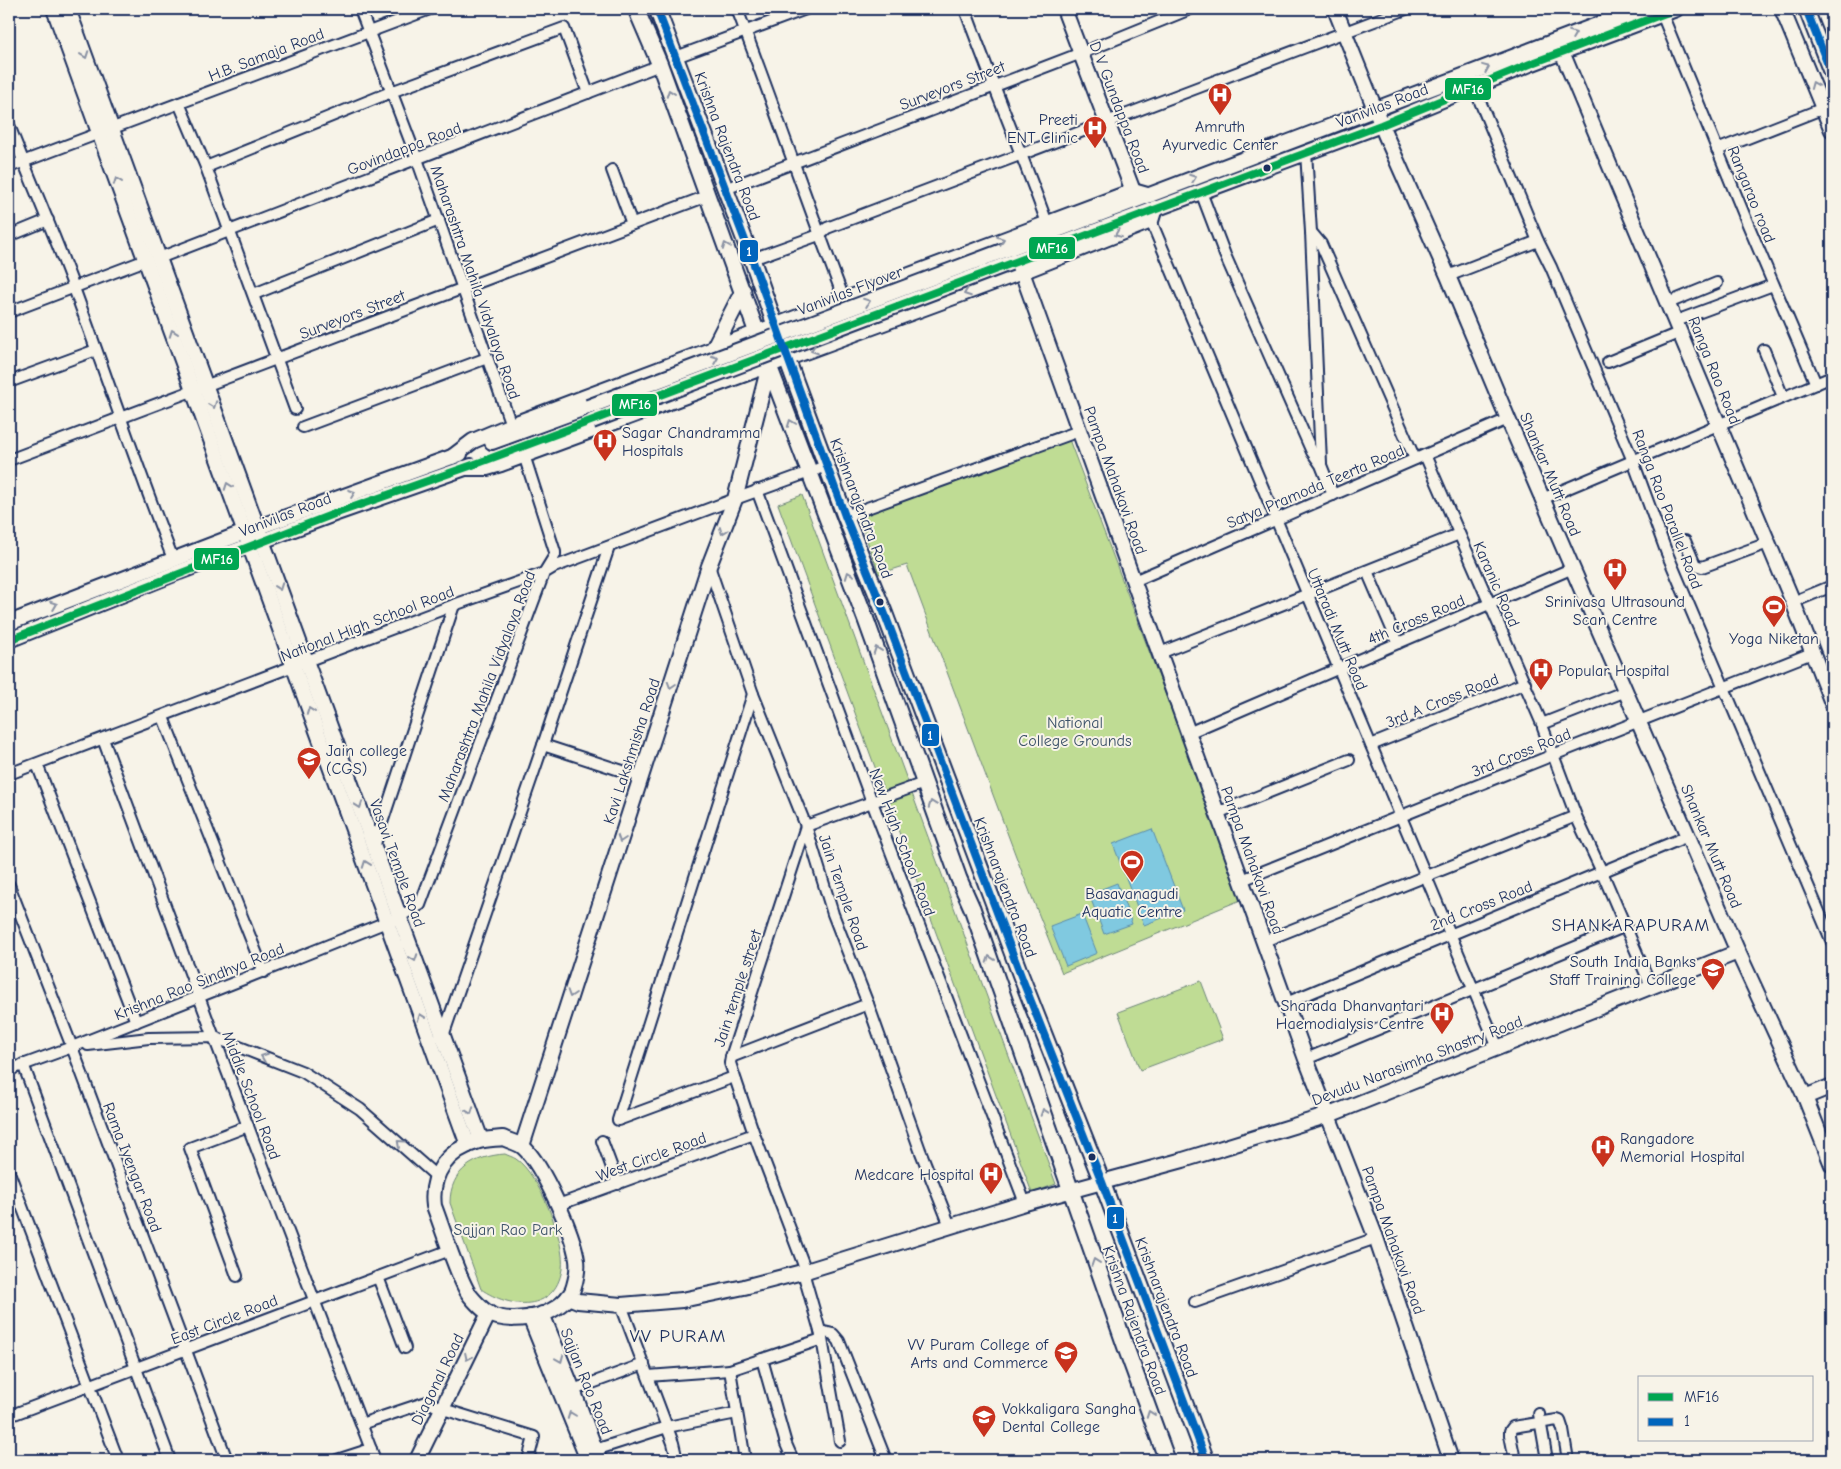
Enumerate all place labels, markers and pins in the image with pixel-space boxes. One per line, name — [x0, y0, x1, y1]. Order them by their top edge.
hospital icon: Amruth Ayurvedic Center — [1207, 82, 1233, 116]
place label: Preeti ENT Clinic — [1007, 111, 1078, 147]
hospital icon: Preeti ENT Clinic — [1082, 115, 1108, 149]
place label: Amruth Ayurvedic Center — [1162, 118, 1278, 154]
unlabelled marker — [1262, 163, 1272, 173]
place label: Sagar Chandramma Hospitals — [622, 424, 761, 460]
hospital icon: Sagar Chandramma Hospitals — [592, 428, 618, 462]
hospital icon: Srinivasa Ultrasound Scan Centre — [1602, 557, 1628, 591]
place label: Srinivasa Ultrasound Scan Centre — [1545, 593, 1685, 629]
sports icon: Yoga Niketan — [1761, 594, 1787, 628]
unlabelled marker — [875, 597, 885, 607]
place label: Yoga Niketan — [1729, 630, 1819, 648]
hospital icon: Popular Hospital — [1528, 657, 1554, 691]
place label: Popular Hospital — [1558, 662, 1669, 680]
place label: Jain college (CGS) — [326, 742, 407, 778]
school or university icon: Jain college (CGS) — [296, 746, 322, 780]
sports icon: Basavanagudi Aquatic Centre — [1119, 849, 1145, 883]
place label: Basavanagudi Aquatic Centre — [1082, 885, 1182, 921]
place label: South India Banks Staff Training College — [1549, 953, 1696, 989]
school or university icon: South India Banks Staff Training College — [1700, 957, 1726, 991]
place label: Sharada Dhanvantari Haemodialysis Centre — [1276, 997, 1424, 1033]
hospital icon: Sharada Dhanvantari Haemodialysis Centre — [1429, 1001, 1455, 1035]
place label: Rangadore Memorial Hospital — [1620, 1130, 1745, 1166]
hospital icon: Rangadore Memorial Hospital — [1590, 1134, 1616, 1168]
unlabelled marker — [1087, 1152, 1097, 1162]
hospital icon: Medcare Hospital — [978, 1161, 1004, 1195]
place label: Medcare Hospital — [854, 1166, 974, 1184]
place label: VV Puram College of Arts and Commerce — [907, 1336, 1050, 1372]
school or university icon: VV Puram College of Arts and Commerce — [1053, 1340, 1079, 1374]
place label: Vokkaligara Sangha Dental College — [1002, 1400, 1136, 1436]
school or university icon: Vokkaligara Sangha Dental College — [971, 1404, 997, 1438]

